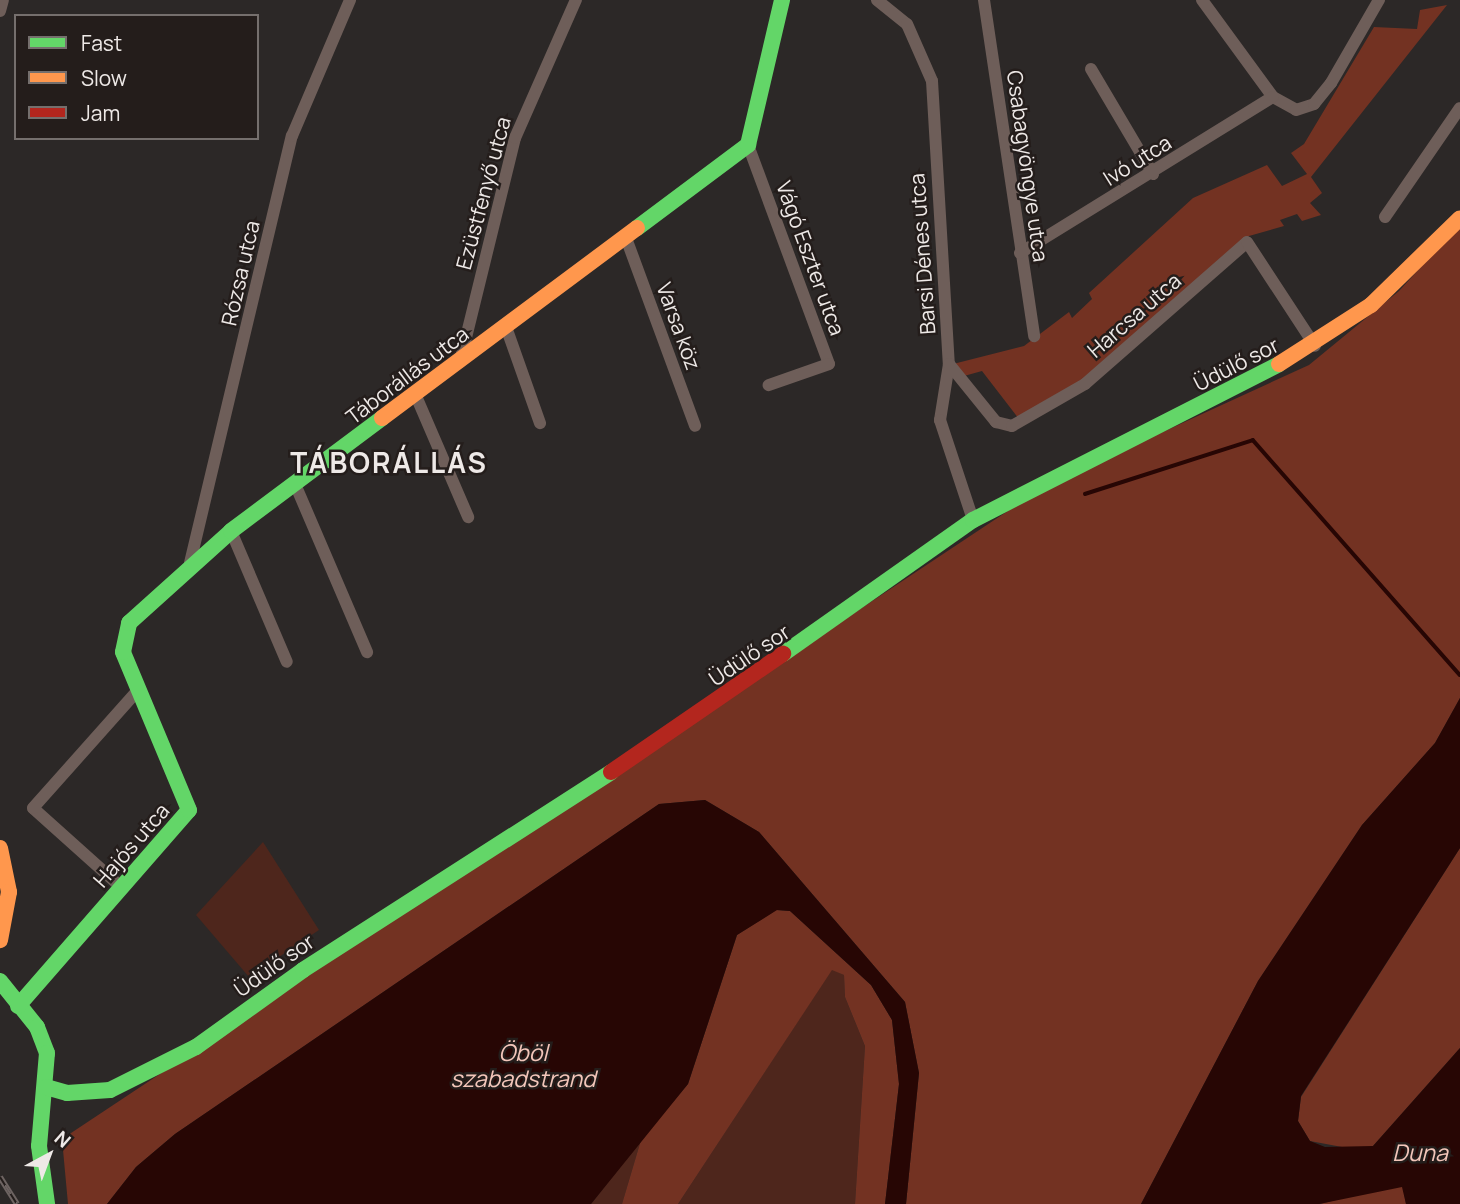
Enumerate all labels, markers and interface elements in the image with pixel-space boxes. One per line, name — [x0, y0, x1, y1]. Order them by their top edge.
legend — [14, 14, 259, 140]
text: Fast — [81, 29, 122, 57]
text: Slow — [81, 64, 127, 92]
street label: Csabagyöngye utca — [1002, 69, 1054, 263]
text: Jam — [81, 99, 120, 127]
street label: Ezüstfenyő utca — [451, 114, 515, 272]
street label: Ivó utca — [1098, 129, 1176, 191]
street label: Barsi Dénes utca — [904, 173, 940, 335]
street label: Vágó Eszter utca — [771, 177, 851, 339]
street label: Rózsa utca — [216, 218, 264, 328]
street label: Harcsa utca — [1082, 268, 1186, 362]
street label: Varsa köz — [652, 279, 706, 373]
street label: Táborállás utca — [341, 321, 473, 429]
street label: Üdülő sor — [1189, 332, 1283, 396]
district label: TÁBORÁLLÁS — [291, 445, 487, 479]
street label: Üdülő sor — [704, 619, 794, 691]
street label: Hajós utca — [88, 798, 174, 892]
street label: Üdülő sor — [229, 928, 319, 1002]
water label: Öböl szabadstrand — [450, 1038, 596, 1092]
north arrow — [14, 1120, 84, 1190]
text: N — [49, 1125, 76, 1153]
water label: Duna — [1392, 1138, 1448, 1166]

